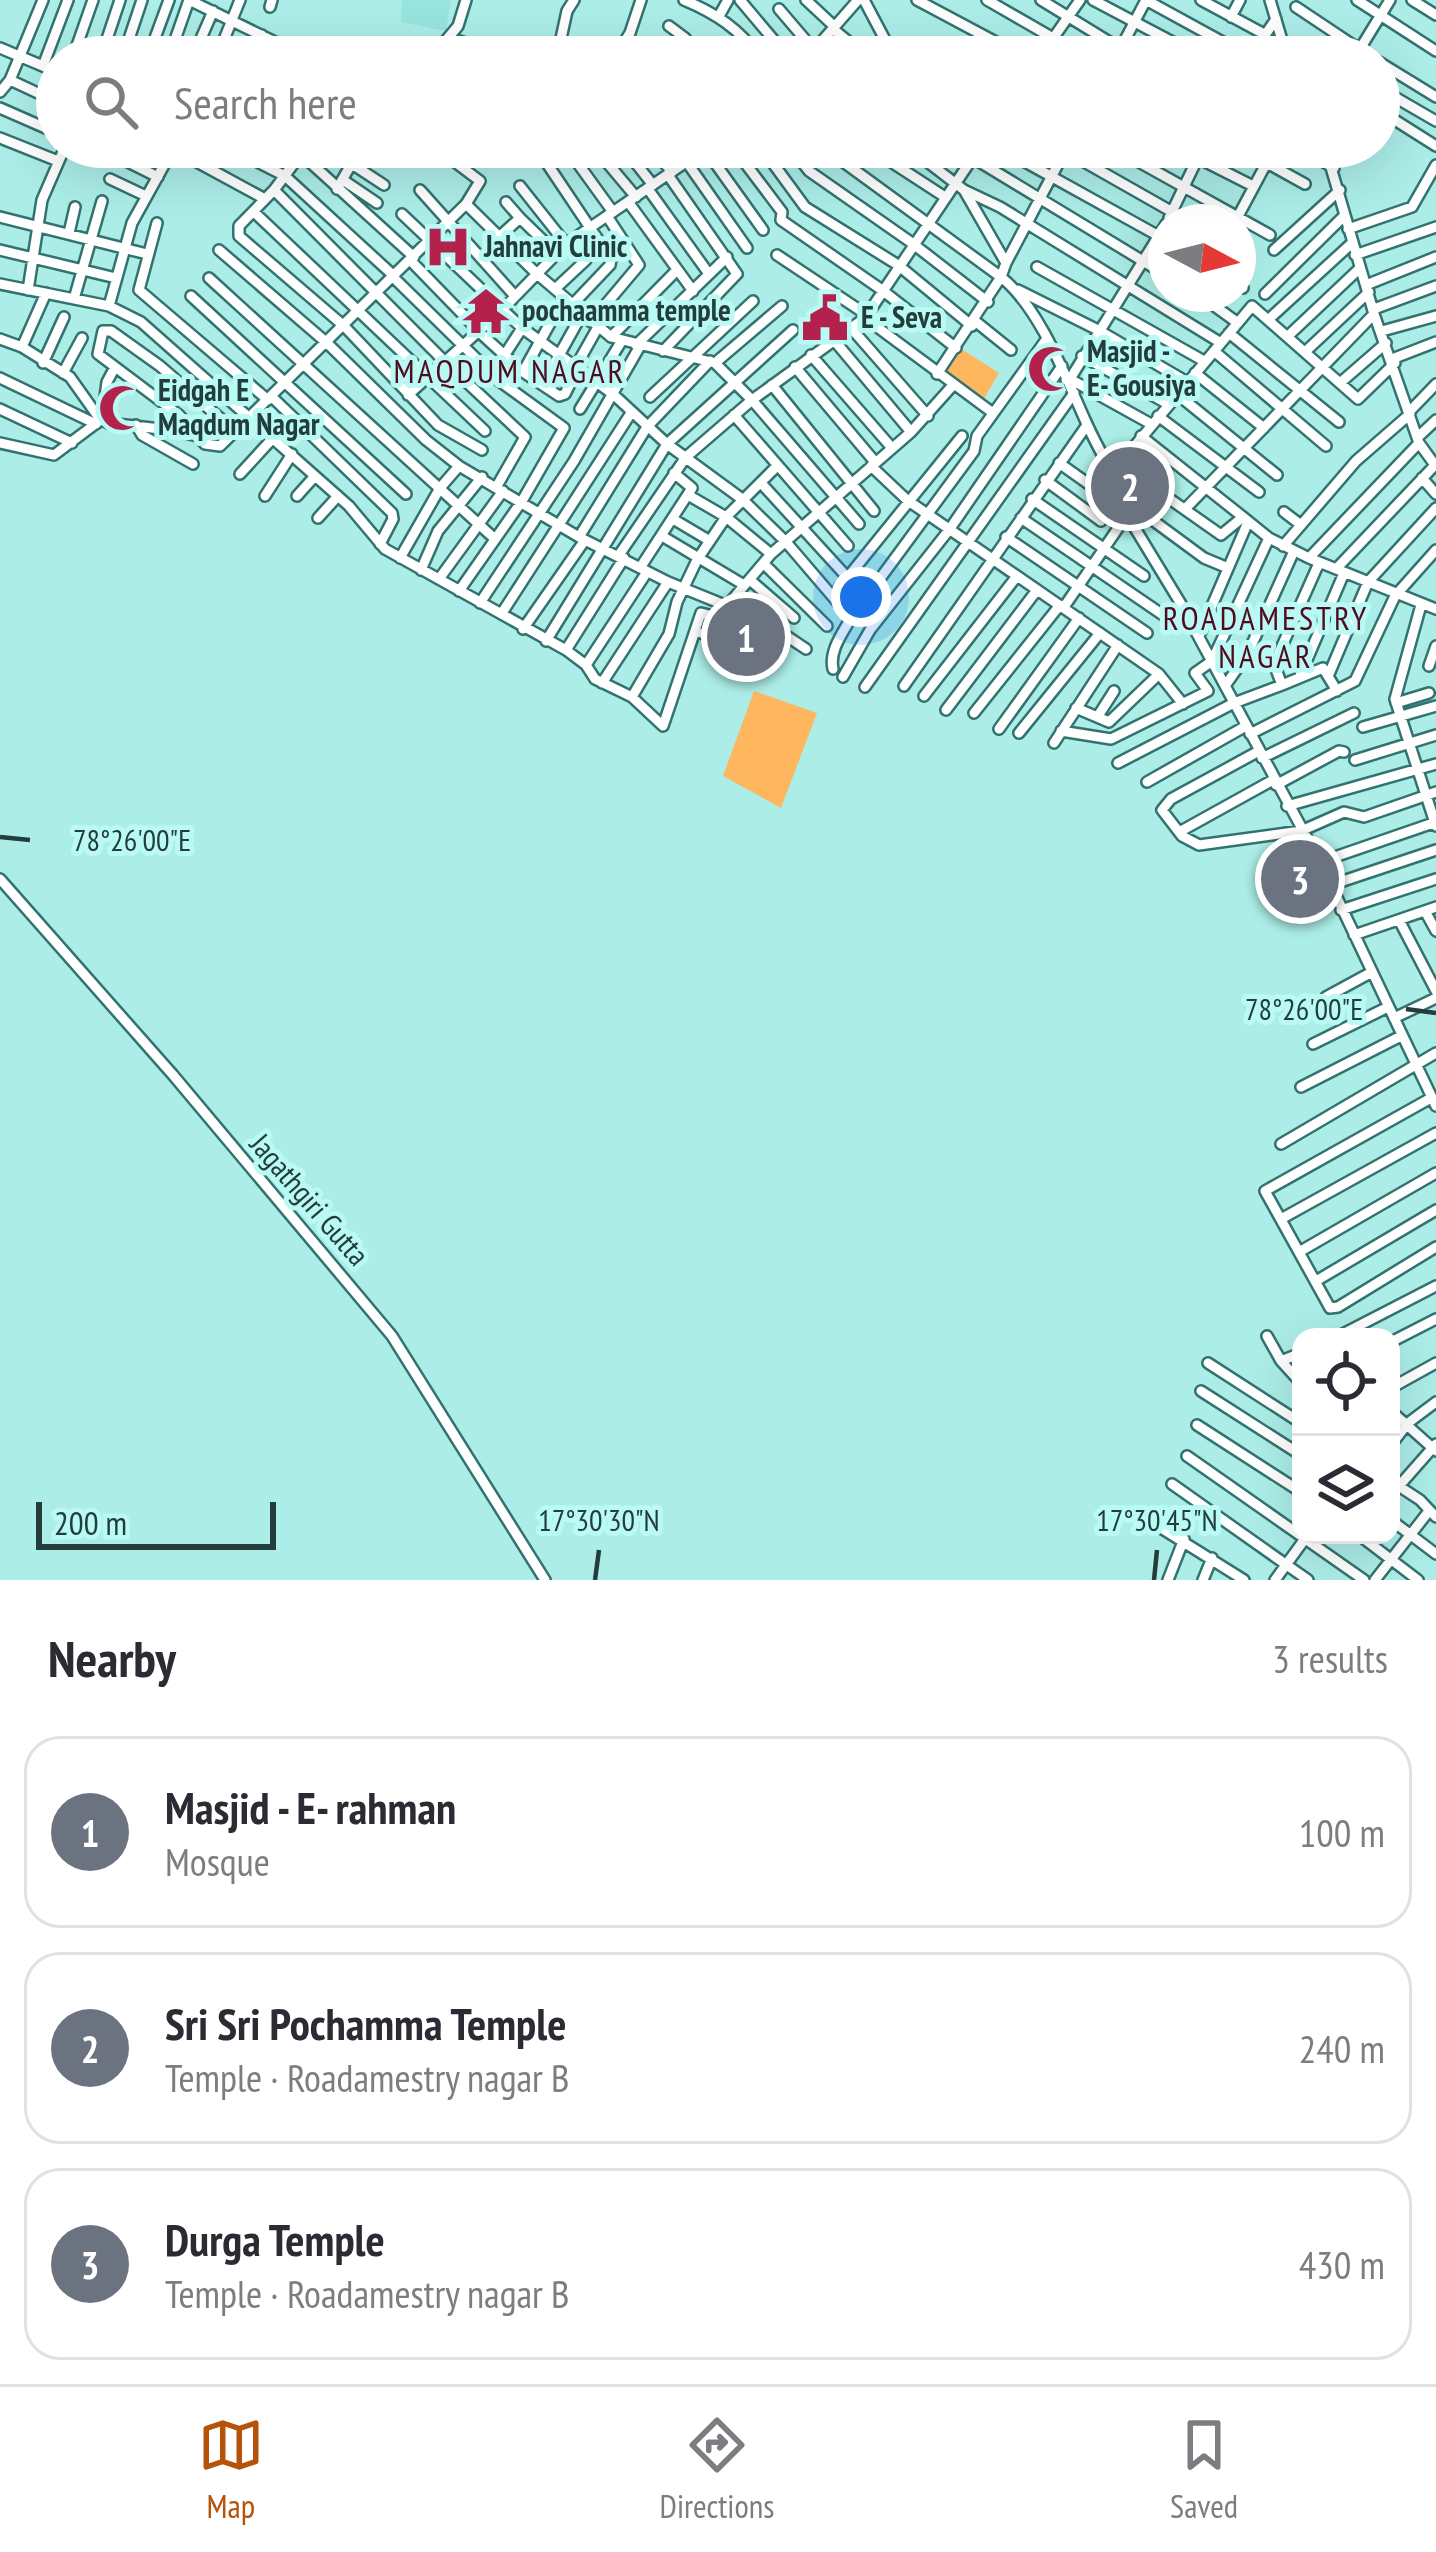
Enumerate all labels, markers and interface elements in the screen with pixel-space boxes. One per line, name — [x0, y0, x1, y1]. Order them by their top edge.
search box — [36, 36, 1400, 168]
icon: search — [78, 69, 144, 135]
text: Search here — [174, 73, 357, 131]
north arrow — [1148, 204, 1256, 312]
hospital icon: Jahnavi Clinic — [423, 222, 473, 272]
place label: Jahnavi Clinic — [483, 226, 628, 265]
temple icon: pochaamma temple — [461, 286, 511, 336]
place label: pochaamma temple — [522, 290, 731, 329]
public building icon: E - Seva — [800, 293, 850, 343]
place label: E - Seva — [861, 297, 942, 336]
place label: Masjid - E- Gousiya — [1087, 331, 1196, 404]
mosque icon: Masjid - E- Gousiya — [1026, 344, 1076, 394]
district label: MAQDUM NAGAR — [394, 349, 626, 392]
place label: Eidgah E Maqdum Nagar — [158, 370, 320, 443]
mosque icon: Eidgah E Maqdum Nagar — [97, 383, 147, 433]
pin: 2 — [1091, 441, 1169, 531]
your location — [831, 567, 891, 627]
pin: 1 — [707, 592, 785, 682]
district label: ROADAMESTRY NAGAR — [1163, 596, 1369, 677]
text: 78°26'00"E — [73, 820, 191, 859]
pin: 3 — [1261, 834, 1339, 924]
text: 78°26'00"E — [1245, 989, 1363, 1028]
street label: Jagathgiri Gutta — [241, 1124, 378, 1273]
map controls — [1292, 1328, 1400, 1544]
button: locate — [1292, 1328, 1400, 1436]
button: layers — [1292, 1436, 1400, 1544]
scale bar — [36, 1496, 276, 1549]
text: 17°30'30"N — [538, 1500, 660, 1539]
text: 17°30'45"N — [1096, 1500, 1218, 1539]
text: 200 m — [54, 1501, 127, 1544]
text: Nearby — [48, 1625, 176, 1691]
text: 3 results — [1272, 1633, 1388, 1684]
text: Masjid - E- rahman — [165, 1778, 456, 1836]
text: 1 — [81, 1807, 99, 1858]
text: 100 m — [1299, 1807, 1385, 1858]
text: Mosque — [165, 1836, 270, 1887]
text: Sri Sri Pochamma Temple — [165, 1994, 566, 2052]
text: 2 — [81, 2023, 99, 2074]
text: 240 m — [1299, 2023, 1385, 2074]
text: Temple · Roadamestry nagar B — [165, 2052, 569, 2103]
text: Durga Temple — [165, 2210, 385, 2268]
text: 3 — [81, 2239, 99, 2290]
text: 430 m — [1299, 2239, 1385, 2290]
text: Temple · Roadamestry nagar B — [165, 2268, 569, 2319]
tab: Map — [198, 2412, 264, 2527]
tab: Directions — [660, 2412, 774, 2527]
tab: Saved — [1170, 2412, 1238, 2527]

